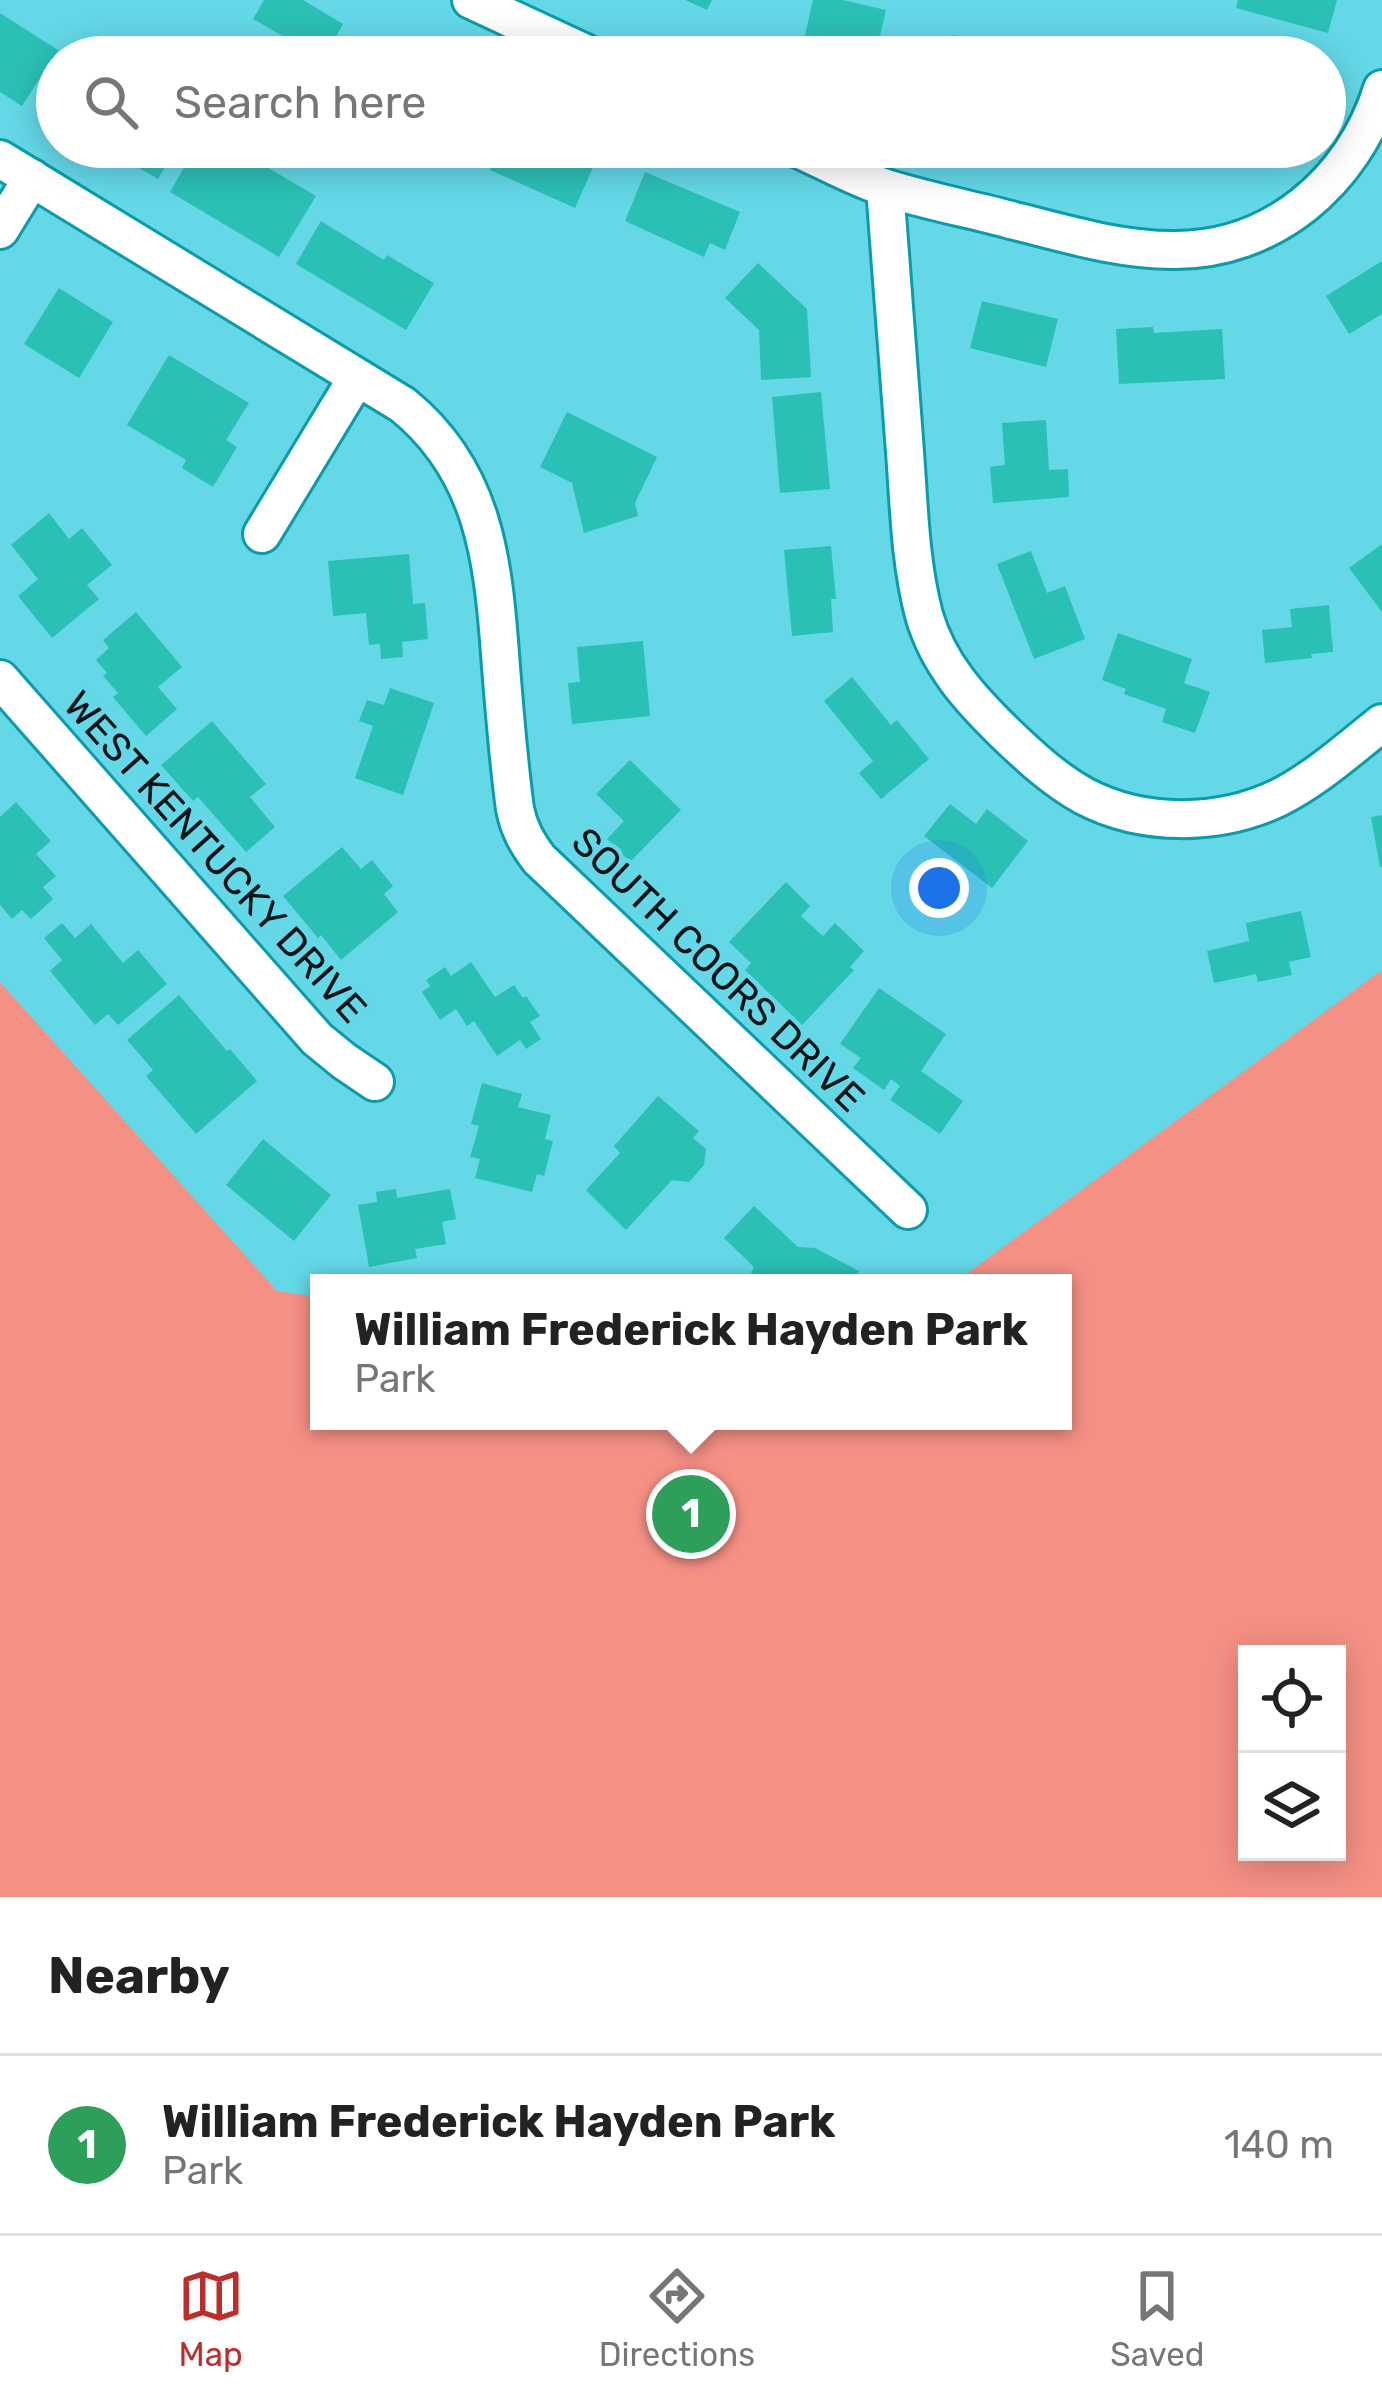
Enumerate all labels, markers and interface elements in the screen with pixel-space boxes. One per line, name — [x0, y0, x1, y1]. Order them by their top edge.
search box — [36, 36, 1346, 168]
icon: search — [78, 69, 144, 135]
text: Search here — [174, 76, 426, 129]
street label: WEST KENTUCKY DRIVE — [54, 682, 376, 1032]
street label: SOUTH COORS DRIVE — [562, 819, 874, 1121]
your location — [909, 858, 969, 918]
popup — [310, 1274, 1072, 1430]
text: William Frederick Hayden Park — [354, 1303, 1028, 1356]
text: Park — [354, 1356, 435, 1402]
pin: 1 — [652, 1469, 730, 1559]
map controls — [1238, 1645, 1346, 1861]
button: locate — [1238, 1645, 1346, 1753]
button: layers — [1238, 1753, 1346, 1861]
text: Nearby — [48, 1945, 230, 2006]
text: William Frederick Hayden Park — [162, 2095, 835, 2148]
text: 1 — [77, 2122, 97, 2168]
text: 140 m — [1224, 2122, 1334, 2168]
text: Park — [162, 2148, 243, 2194]
tab: Map — [178, 2263, 244, 2374]
tab: Directions — [599, 2263, 755, 2374]
tab: Saved — [1110, 2263, 1204, 2374]

